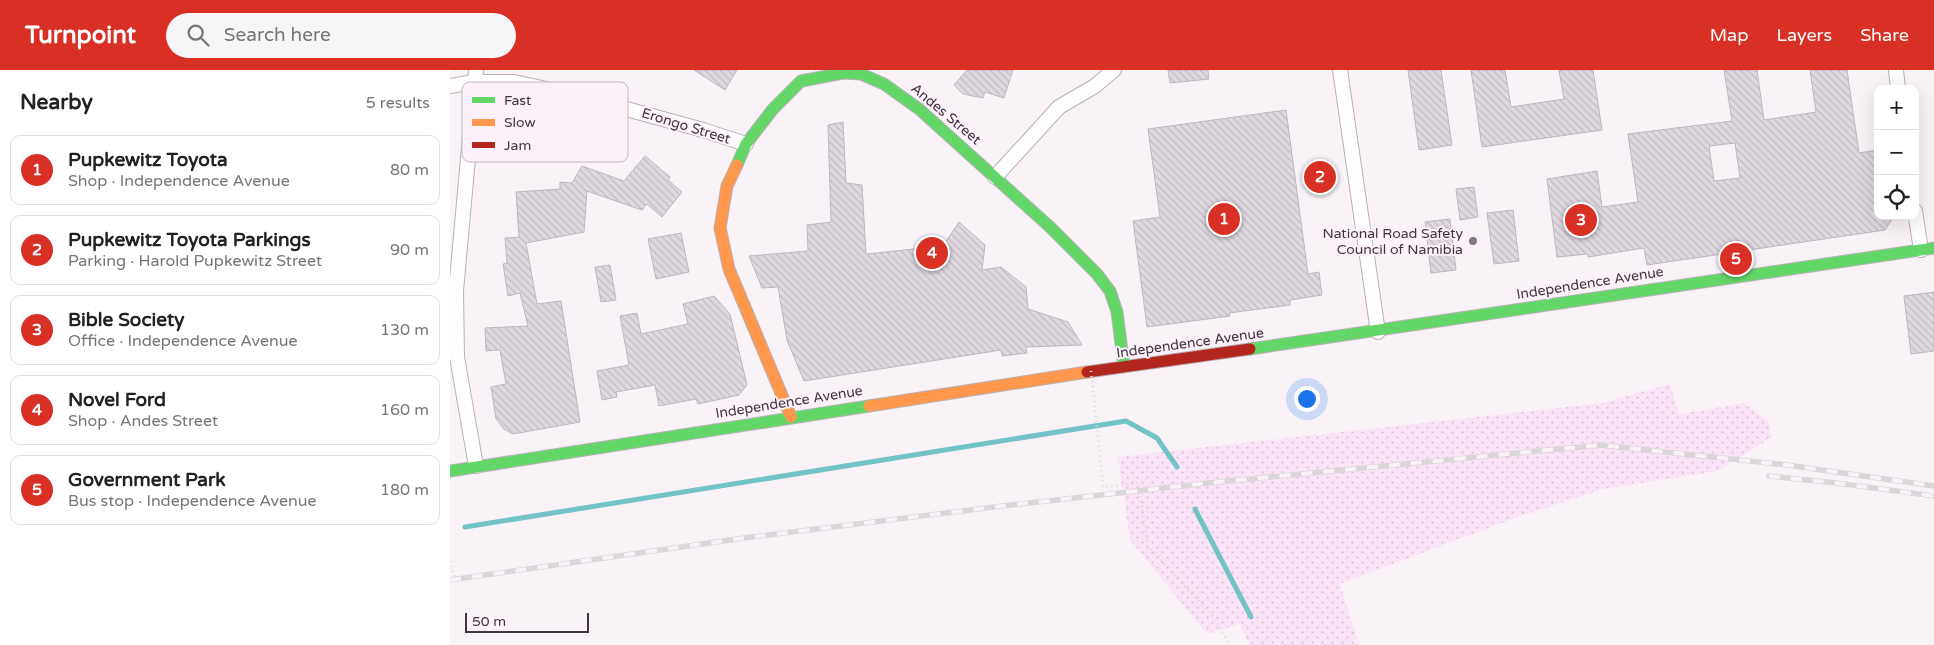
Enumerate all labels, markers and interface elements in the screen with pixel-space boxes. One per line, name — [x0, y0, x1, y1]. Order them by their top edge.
search box — [166, 13, 516, 58]
text: Turnpoint — [25, 21, 136, 50]
icon: search — [184, 21, 212, 49]
text: Search here — [224, 24, 331, 46]
text: Map — [1710, 24, 1749, 46]
text: Layers — [1777, 24, 1832, 46]
text: Share — [1860, 24, 1909, 46]
street label: Andes Street — [908, 80, 985, 149]
legend — [462, 82, 628, 162]
map controls — [1874, 85, 1919, 220]
button: + — [1874, 85, 1919, 130]
text: Nearby — [20, 90, 93, 115]
text: Fast — [504, 92, 532, 109]
text: 5 results — [366, 93, 430, 113]
street label: Erongo Street — [640, 104, 733, 148]
text: Slow — [504, 114, 536, 131]
button: − — [1874, 130, 1919, 175]
text: Jam — [504, 137, 531, 154]
text: Pupkewitz Toyota — [68, 149, 228, 171]
pin: 2 — [1304, 158, 1336, 196]
text: 1 — [32, 160, 42, 180]
text: 80 m — [390, 160, 429, 180]
text: Shop · Independence Avenue — [68, 171, 290, 191]
button: locate — [1874, 175, 1919, 220]
pin: 1 — [1208, 200, 1240, 238]
pin: 3 — [1565, 201, 1597, 239]
place label: National Road Safety Council of Namibia — [1322, 225, 1463, 258]
text: Pupkewitz Toyota Parkings — [68, 229, 311, 251]
pin: 4 — [916, 234, 948, 272]
marker: National Road Safety Council of Namibia — [1467, 235, 1479, 247]
text: 2 — [32, 240, 42, 260]
text: 90 m — [390, 240, 429, 260]
pin: 5 — [1720, 240, 1752, 278]
text: Parking · Harold Pupkewitz Street — [68, 251, 322, 271]
street label: Independence Avenue — [1515, 263, 1665, 303]
text: Bible Society — [68, 309, 184, 331]
text: 3 — [32, 320, 42, 340]
text: 130 m — [380, 320, 429, 340]
street label: Independence Avenue — [1115, 324, 1265, 362]
text: Office · Independence Avenue — [68, 331, 298, 351]
street label: Independence Avenue — [714, 382, 864, 422]
your location — [1294, 386, 1320, 412]
text: Novel Ford — [68, 389, 166, 411]
text: 4 — [32, 400, 42, 420]
text: 160 m — [380, 400, 429, 420]
text: Shop · Andes Street — [68, 411, 218, 431]
text: Government Park — [68, 469, 226, 491]
text: 5 — [32, 480, 42, 500]
text: 180 m — [380, 480, 429, 500]
text: Bus stop · Independence Avenue — [68, 491, 317, 511]
scale bar — [465, 610, 589, 633]
text: 50 m — [472, 613, 506, 630]

